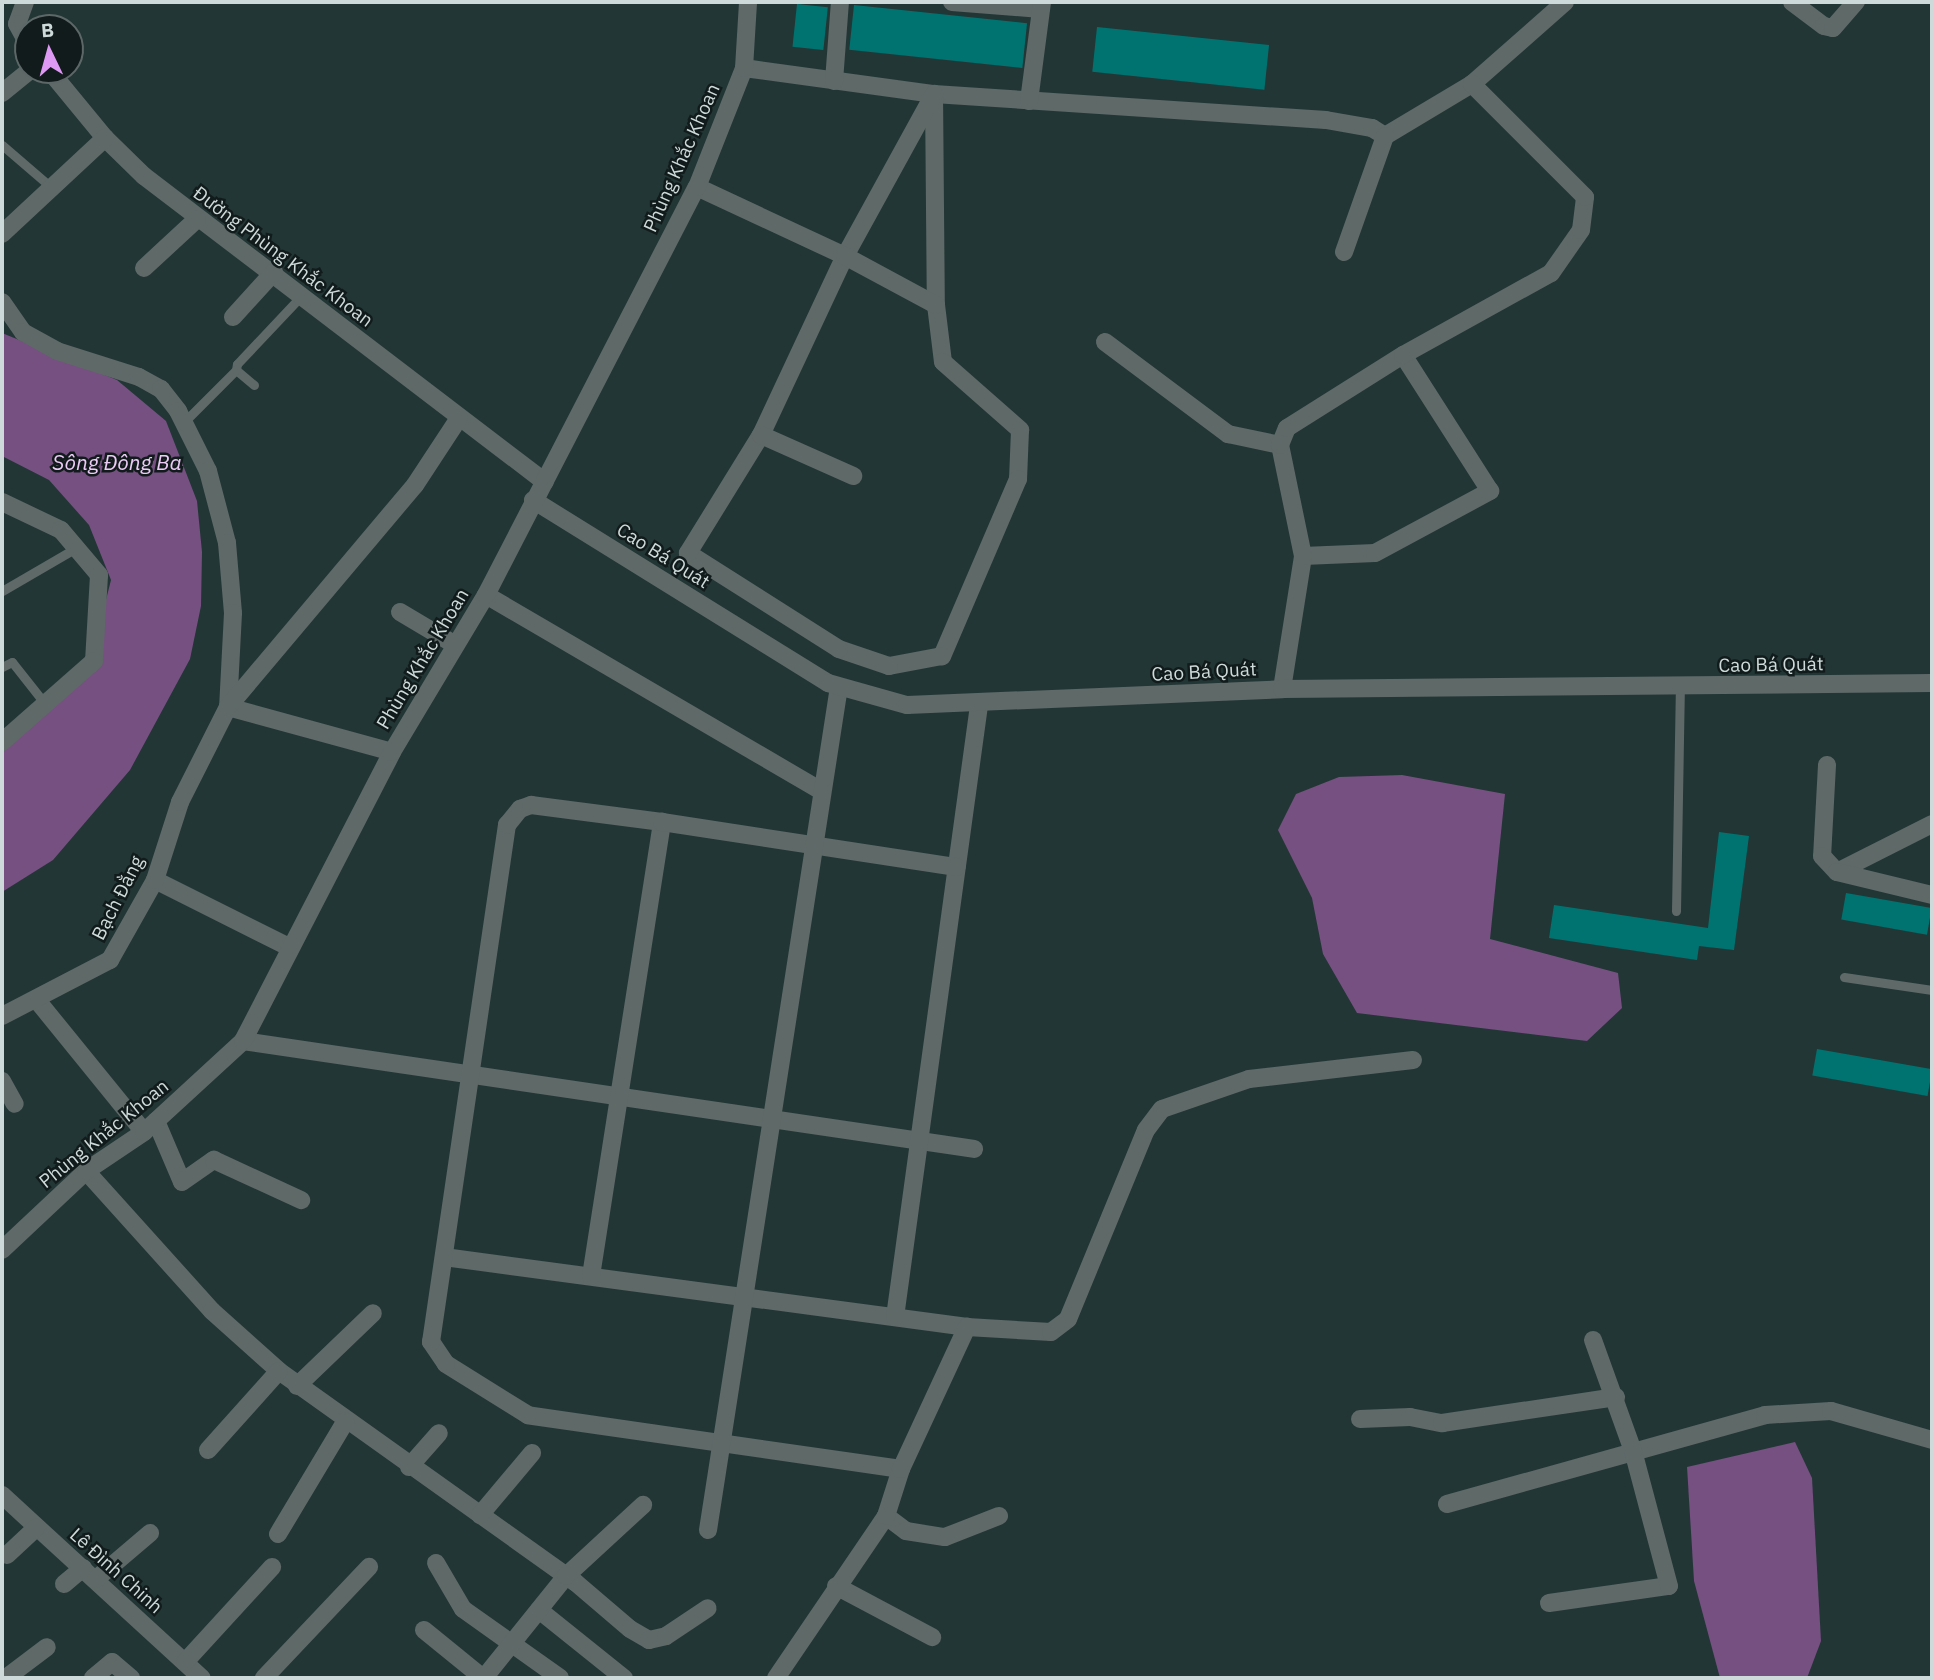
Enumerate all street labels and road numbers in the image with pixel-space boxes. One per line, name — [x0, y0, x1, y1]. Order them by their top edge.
street label: Phùng Khắc Khoan — [639, 80, 725, 236]
street label: Đường Phùng Khắc Khoan — [189, 182, 377, 332]
street label: Cao Bá Quát — [612, 518, 714, 594]
street label: Phùng Khắc Khoan — [372, 585, 474, 733]
street label: Cao Bá Quát — [1718, 653, 1824, 677]
street label: Cao Bá Quát — [1151, 658, 1257, 686]
street label: Bạch Đằng — [87, 852, 149, 944]
street label: Phùng Khắc Khoan — [35, 1075, 173, 1193]
street label: Lê Đình Chinh — [65, 1523, 167, 1619]

